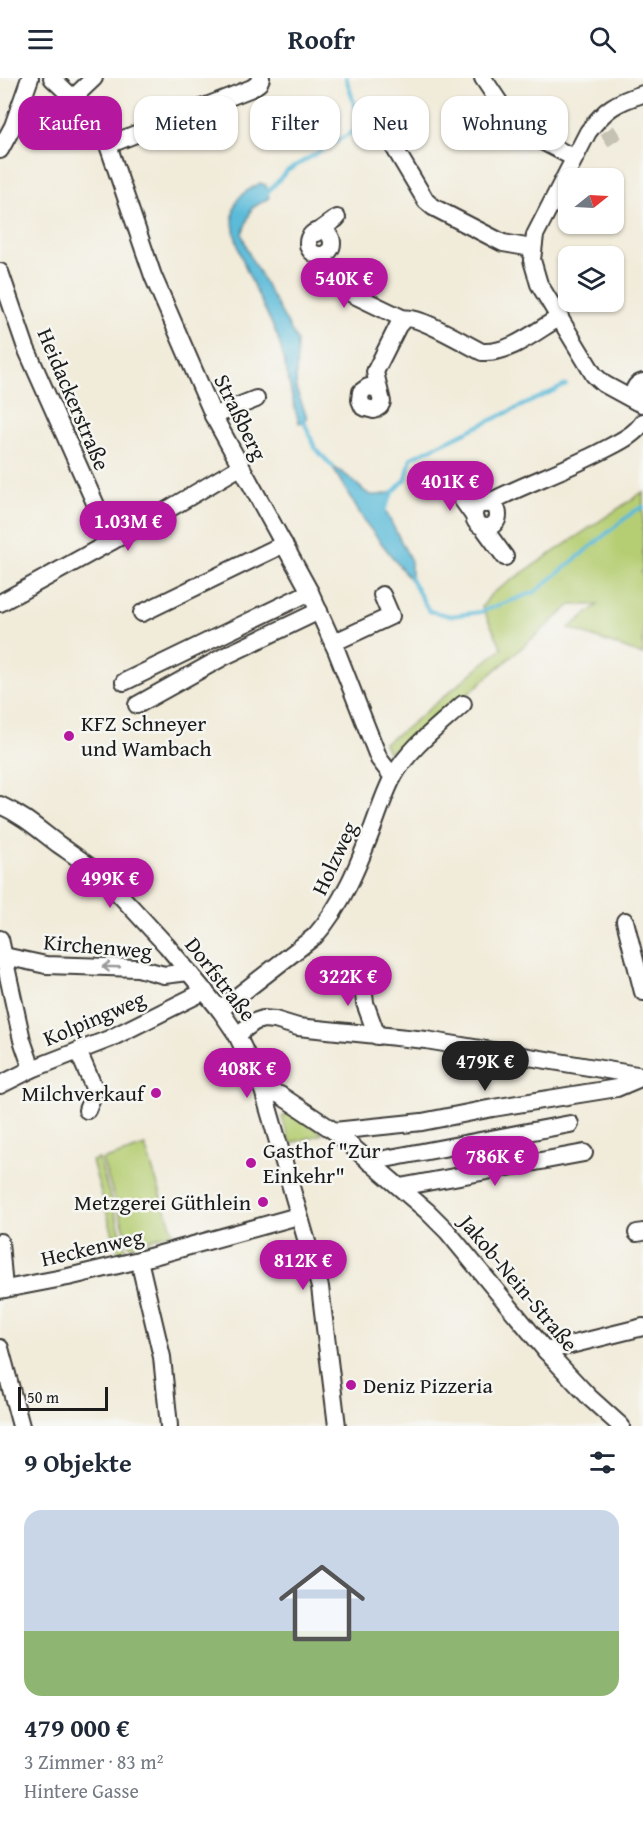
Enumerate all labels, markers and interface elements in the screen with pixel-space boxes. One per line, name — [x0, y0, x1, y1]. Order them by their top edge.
text: Roofr — [288, 19, 355, 59]
icon: menu — [24, 23, 57, 56]
icon: search — [586, 23, 619, 56]
chip: Kaufen — [18, 96, 122, 150]
chip: Mieten — [134, 96, 238, 150]
chip: Filter — [250, 96, 340, 150]
chip: Neu — [352, 96, 429, 150]
chip: Wohnung — [441, 96, 568, 150]
north arrow — [558, 168, 624, 234]
map controls — [558, 168, 624, 312]
button: layers — [558, 246, 624, 312]
pin: 540K € — [295, 258, 393, 309]
text: 540K € — [315, 263, 373, 292]
street label: Heidackerstraße — [30, 323, 118, 475]
street label: Straßberg — [206, 368, 276, 466]
pin: 401K € — [401, 461, 499, 512]
text: 401K € — [421, 466, 479, 495]
pin: 1.03M € — [73, 501, 183, 552]
text: 1.03M € — [94, 506, 162, 535]
place label: KFZ Schneyer und Wambach — [81, 707, 212, 764]
marker: KFZ Schneyer und Wambach — [62, 729, 76, 743]
street label: Holzweg — [303, 816, 365, 900]
pin: 499K € — [61, 858, 159, 909]
text: 499K € — [81, 863, 139, 892]
street label: Kirchenweg — [42, 925, 154, 967]
street label: Dorfstraße — [178, 930, 264, 1028]
pin: 322K € — [299, 956, 397, 1007]
text: 322K € — [319, 961, 377, 990]
one-way arrow — [101, 962, 121, 973]
street label: Kolpingweg — [38, 982, 150, 1054]
pin: 479K € — [436, 1041, 534, 1092]
text: 479K € — [456, 1046, 514, 1075]
pin: 408K € — [198, 1048, 296, 1099]
text: 408K € — [218, 1053, 276, 1082]
place label: Milchverkauf — [21, 1077, 147, 1109]
marker: Milchverkauf — [149, 1086, 163, 1100]
place label: Gasthof "Zur Einkehr" — [263, 1134, 381, 1191]
pin: 786K € — [446, 1136, 544, 1187]
text: 786K € — [466, 1141, 524, 1170]
marker: Gasthof "Zur Einkehr" — [244, 1156, 258, 1170]
place label: Metzgerei Güthlein — [74, 1186, 252, 1218]
marker: Metzgerei Güthlein — [256, 1195, 270, 1209]
street label: Jakob-Nein-Straße — [450, 1205, 586, 1358]
street label: Heckenweg — [38, 1220, 146, 1274]
pin: 812K € — [254, 1240, 352, 1291]
text: 812K € — [274, 1245, 332, 1274]
place label: Deniz Pizzeria — [363, 1369, 494, 1401]
marker: Deniz Pizzeria — [344, 1378, 358, 1392]
scale bar — [18, 1384, 108, 1412]
text: 50 m — [27, 1385, 59, 1409]
text: 9 Objekte — [24, 1443, 132, 1482]
icon: filters — [586, 1446, 619, 1479]
icon: home — [268, 1549, 376, 1657]
text: 479 000 € — [24, 1708, 130, 1747]
text: 3 Zimmer · 83 m² — [24, 1747, 163, 1776]
text: Hintere Gasse — [24, 1776, 139, 1805]

